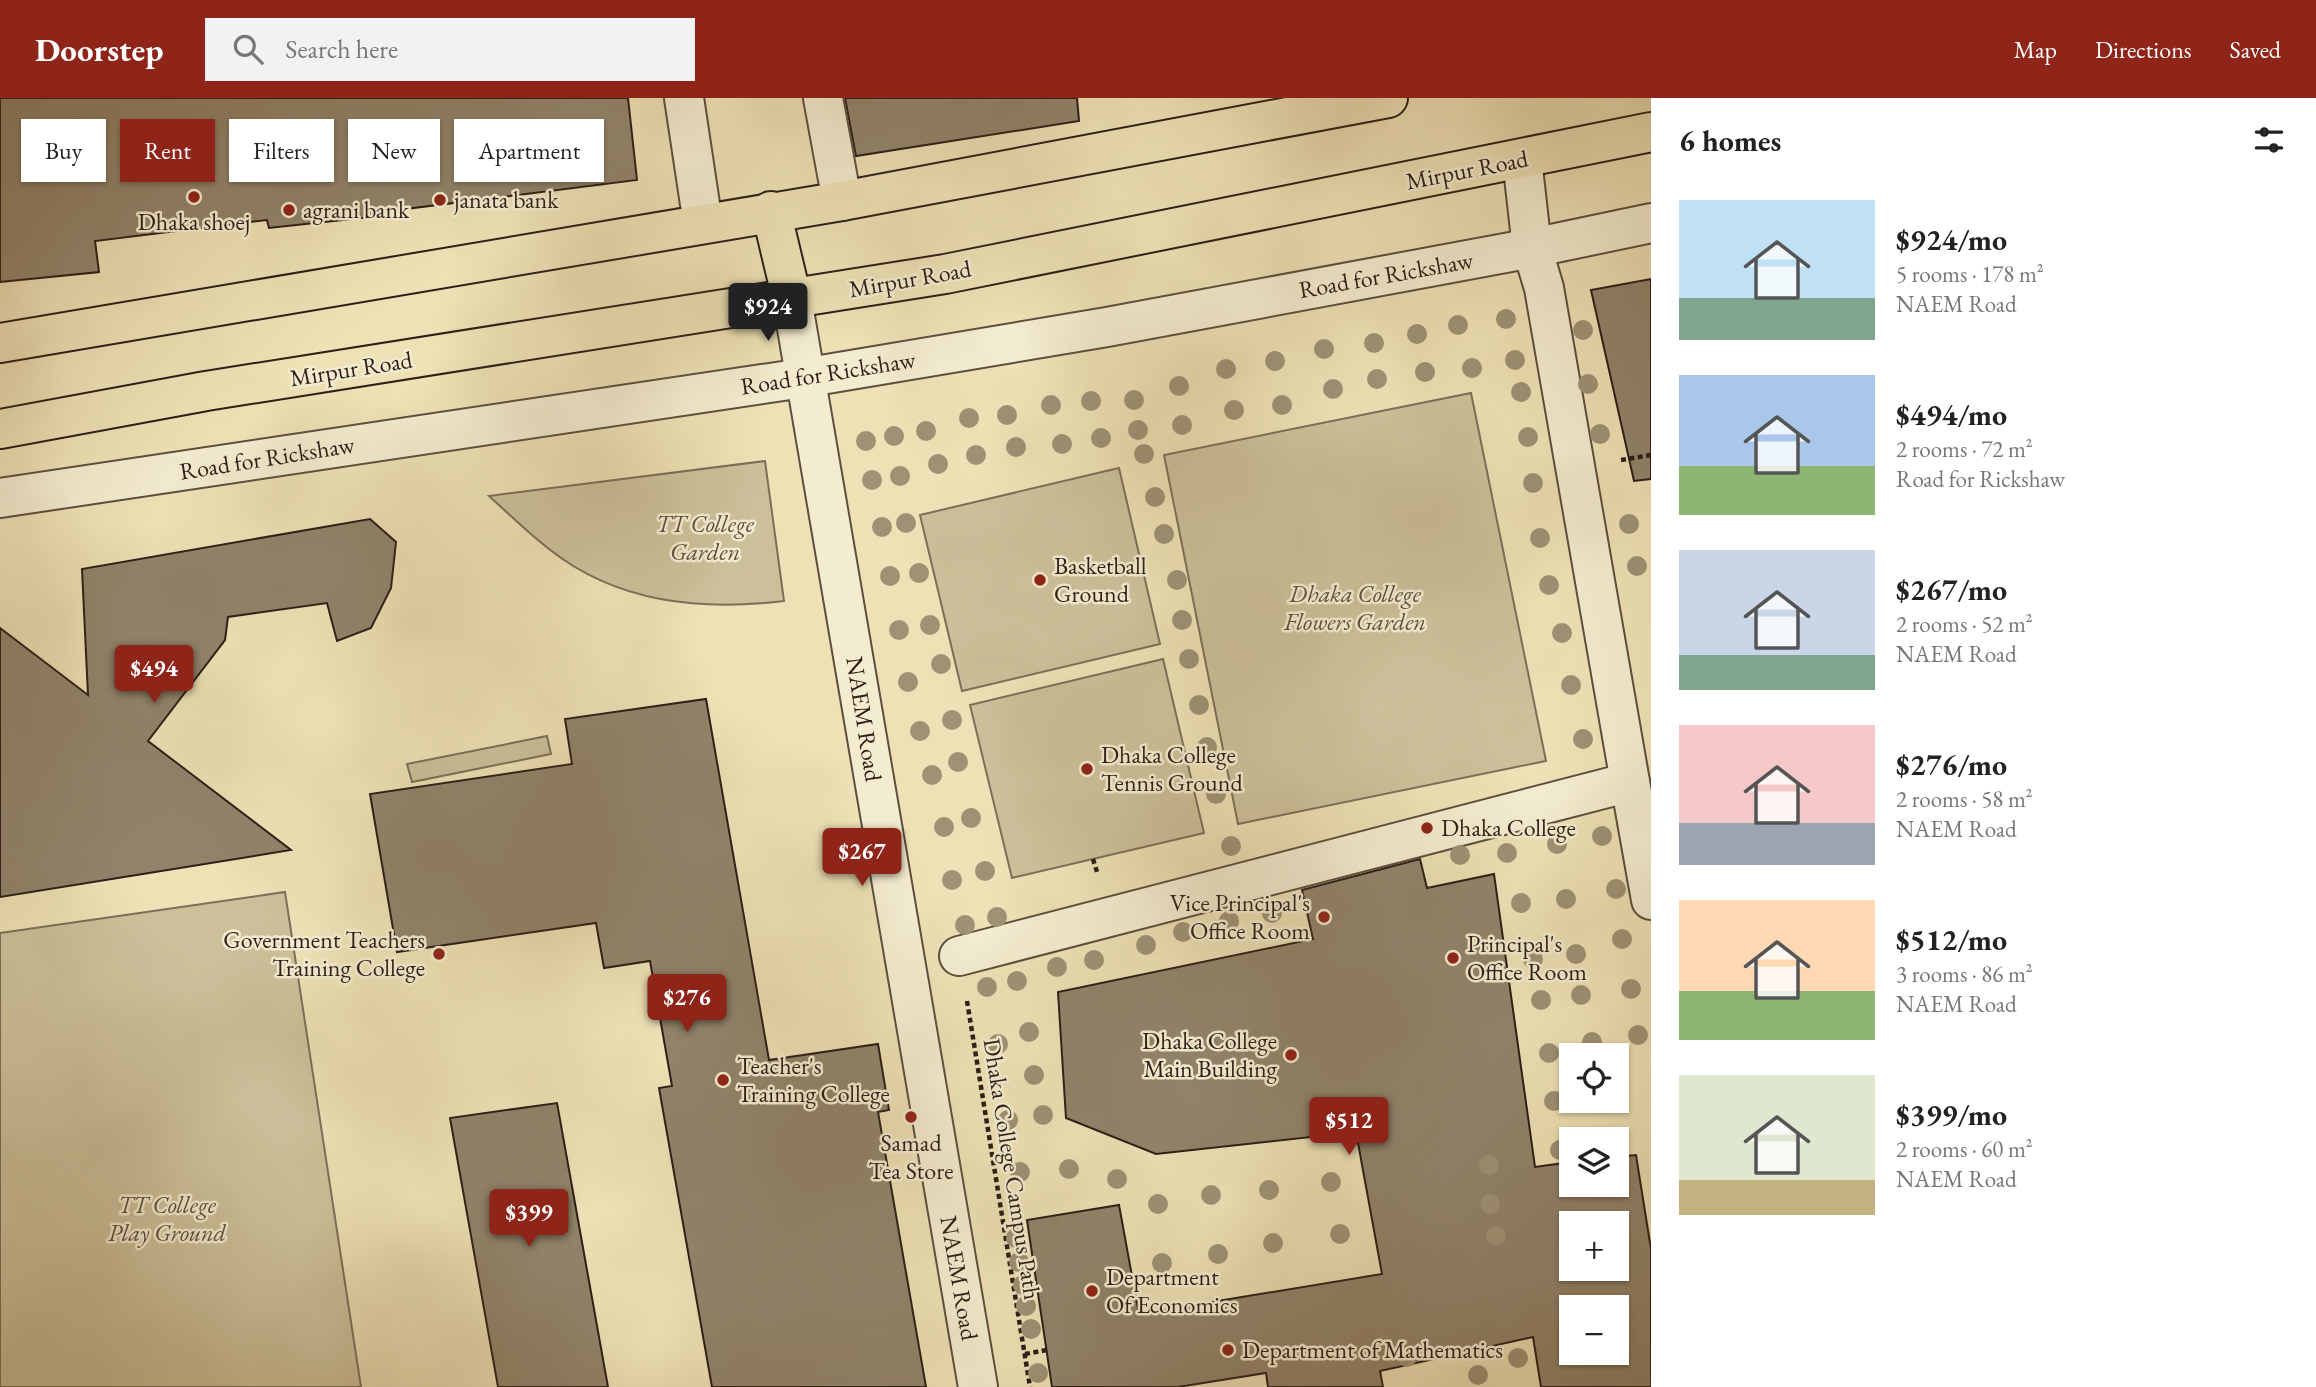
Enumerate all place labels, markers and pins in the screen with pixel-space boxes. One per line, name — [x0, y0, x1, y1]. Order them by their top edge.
place label: janata bank — [453, 184, 559, 215]
marker: Dhaka shoej — [186, 189, 202, 205]
marker: janata bank — [432, 192, 448, 208]
place label: agrani bank — [303, 194, 410, 225]
marker: agrani bank — [281, 202, 297, 218]
place label: Dhaka shoej — [138, 206, 250, 237]
pin: $924 — [727, 284, 809, 343]
place label: Basketball Ground — [1054, 550, 1147, 609]
marker: Basketball Ground — [1032, 572, 1048, 588]
pin: $494 — [113, 646, 195, 705]
place label: Dhaka College Tennis Ground — [1101, 739, 1243, 798]
marker: Dhaka College Tennis Ground — [1079, 761, 1095, 777]
place label: Dhaka College — [1441, 812, 1576, 843]
marker: Dhaka College — [1419, 820, 1435, 836]
pin: $267 — [821, 828, 903, 888]
place label: Vice Principal's Office Room — [1170, 887, 1310, 946]
marker: Vice Principal's Office Room — [1316, 909, 1332, 925]
place label: Government Teachers Training College — [223, 924, 425, 983]
place label: Principal's Office Room — [1467, 928, 1587, 987]
marker: Government Teachers Training College — [431, 946, 447, 962]
marker: Principal's Office Room — [1445, 950, 1461, 966]
pin: $276 — [646, 974, 728, 1034]
place label: Dhaka College Main Building — [1142, 1025, 1278, 1084]
marker: Dhaka College Main Building — [1283, 1047, 1299, 1063]
place label: Teacher's Training College — [737, 1050, 890, 1109]
marker: Teacher's Training College — [715, 1072, 731, 1088]
pin: $512 — [1308, 1098, 1390, 1157]
marker: Samad Tea Store — [903, 1109, 919, 1125]
place label: Samad Tea Store — [868, 1127, 954, 1186]
pin: $399 — [488, 1190, 570, 1249]
place label: Department Of Economics — [1106, 1261, 1237, 1320]
marker: Department Of Economics — [1084, 1283, 1100, 1299]
place label: Department of Mathematics — [1242, 1334, 1503, 1365]
marker: Department of Mathematics — [1220, 1342, 1236, 1358]

